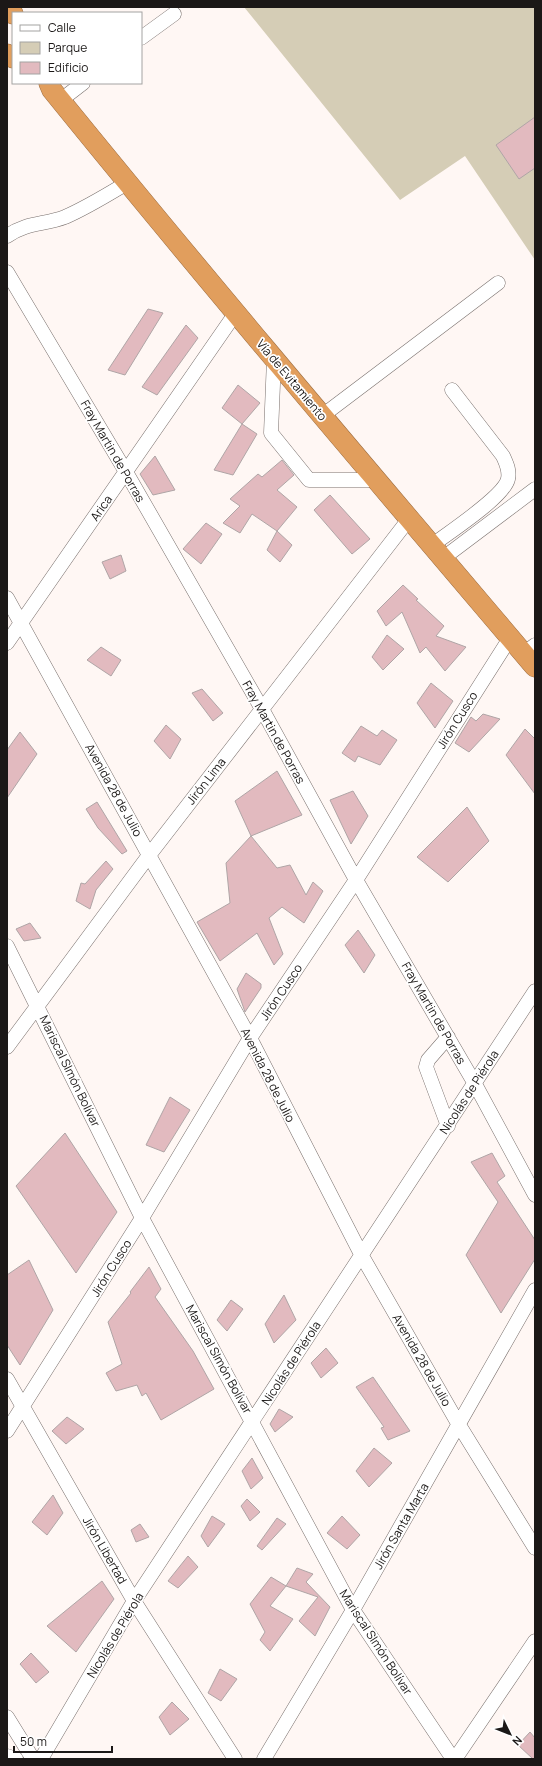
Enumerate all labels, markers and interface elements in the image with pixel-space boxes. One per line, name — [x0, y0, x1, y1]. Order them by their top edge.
legend — [12, 12, 142, 84]
text: Calle — [48, 19, 76, 36]
text: Parque — [48, 39, 87, 56]
text: Edificio — [48, 59, 88, 76]
street label: Vía de Evitamiento — [253, 336, 331, 424]
street label: Fray Martin de Porras — [77, 397, 149, 505]
street label: Arica — [86, 492, 116, 524]
street label: Fray Martin de Porras — [239, 677, 309, 787]
street label: Jirón Cusco — [433, 688, 481, 752]
street label: Avenida 28 de Julio — [81, 740, 147, 840]
street label: Jirón Lima — [182, 754, 230, 808]
street label: Fray Martin de Porras — [398, 959, 470, 1067]
street label: Jirón Cusco — [256, 960, 306, 1024]
street label: Mariscal SImón Bolívar — [36, 1012, 105, 1130]
street label: Avenida 28 de Julio — [237, 1025, 299, 1125]
street label: Nicolás de Piérola — [435, 1047, 503, 1137]
street label: Jirón Cusco — [87, 1236, 135, 1300]
street label: Mariscal SImón Bolívar — [182, 1301, 256, 1417]
street label: Avenida 28 de Julio — [389, 1311, 455, 1409]
street label: Nicolás de Piérola — [257, 1318, 325, 1408]
street label: Jirón Santa Marta — [369, 1480, 433, 1572]
street label: Jirón Libertad — [79, 1513, 131, 1587]
street label: Mariscal SImón Bolívar — [336, 1586, 417, 1699]
street label: Nicolás de Piérola — [83, 1589, 147, 1681]
north arrow — [490, 1714, 530, 1754]
scale bar — [14, 1728, 112, 1754]
text: 50 m — [20, 1733, 47, 1750]
text: N — [509, 1733, 526, 1749]

